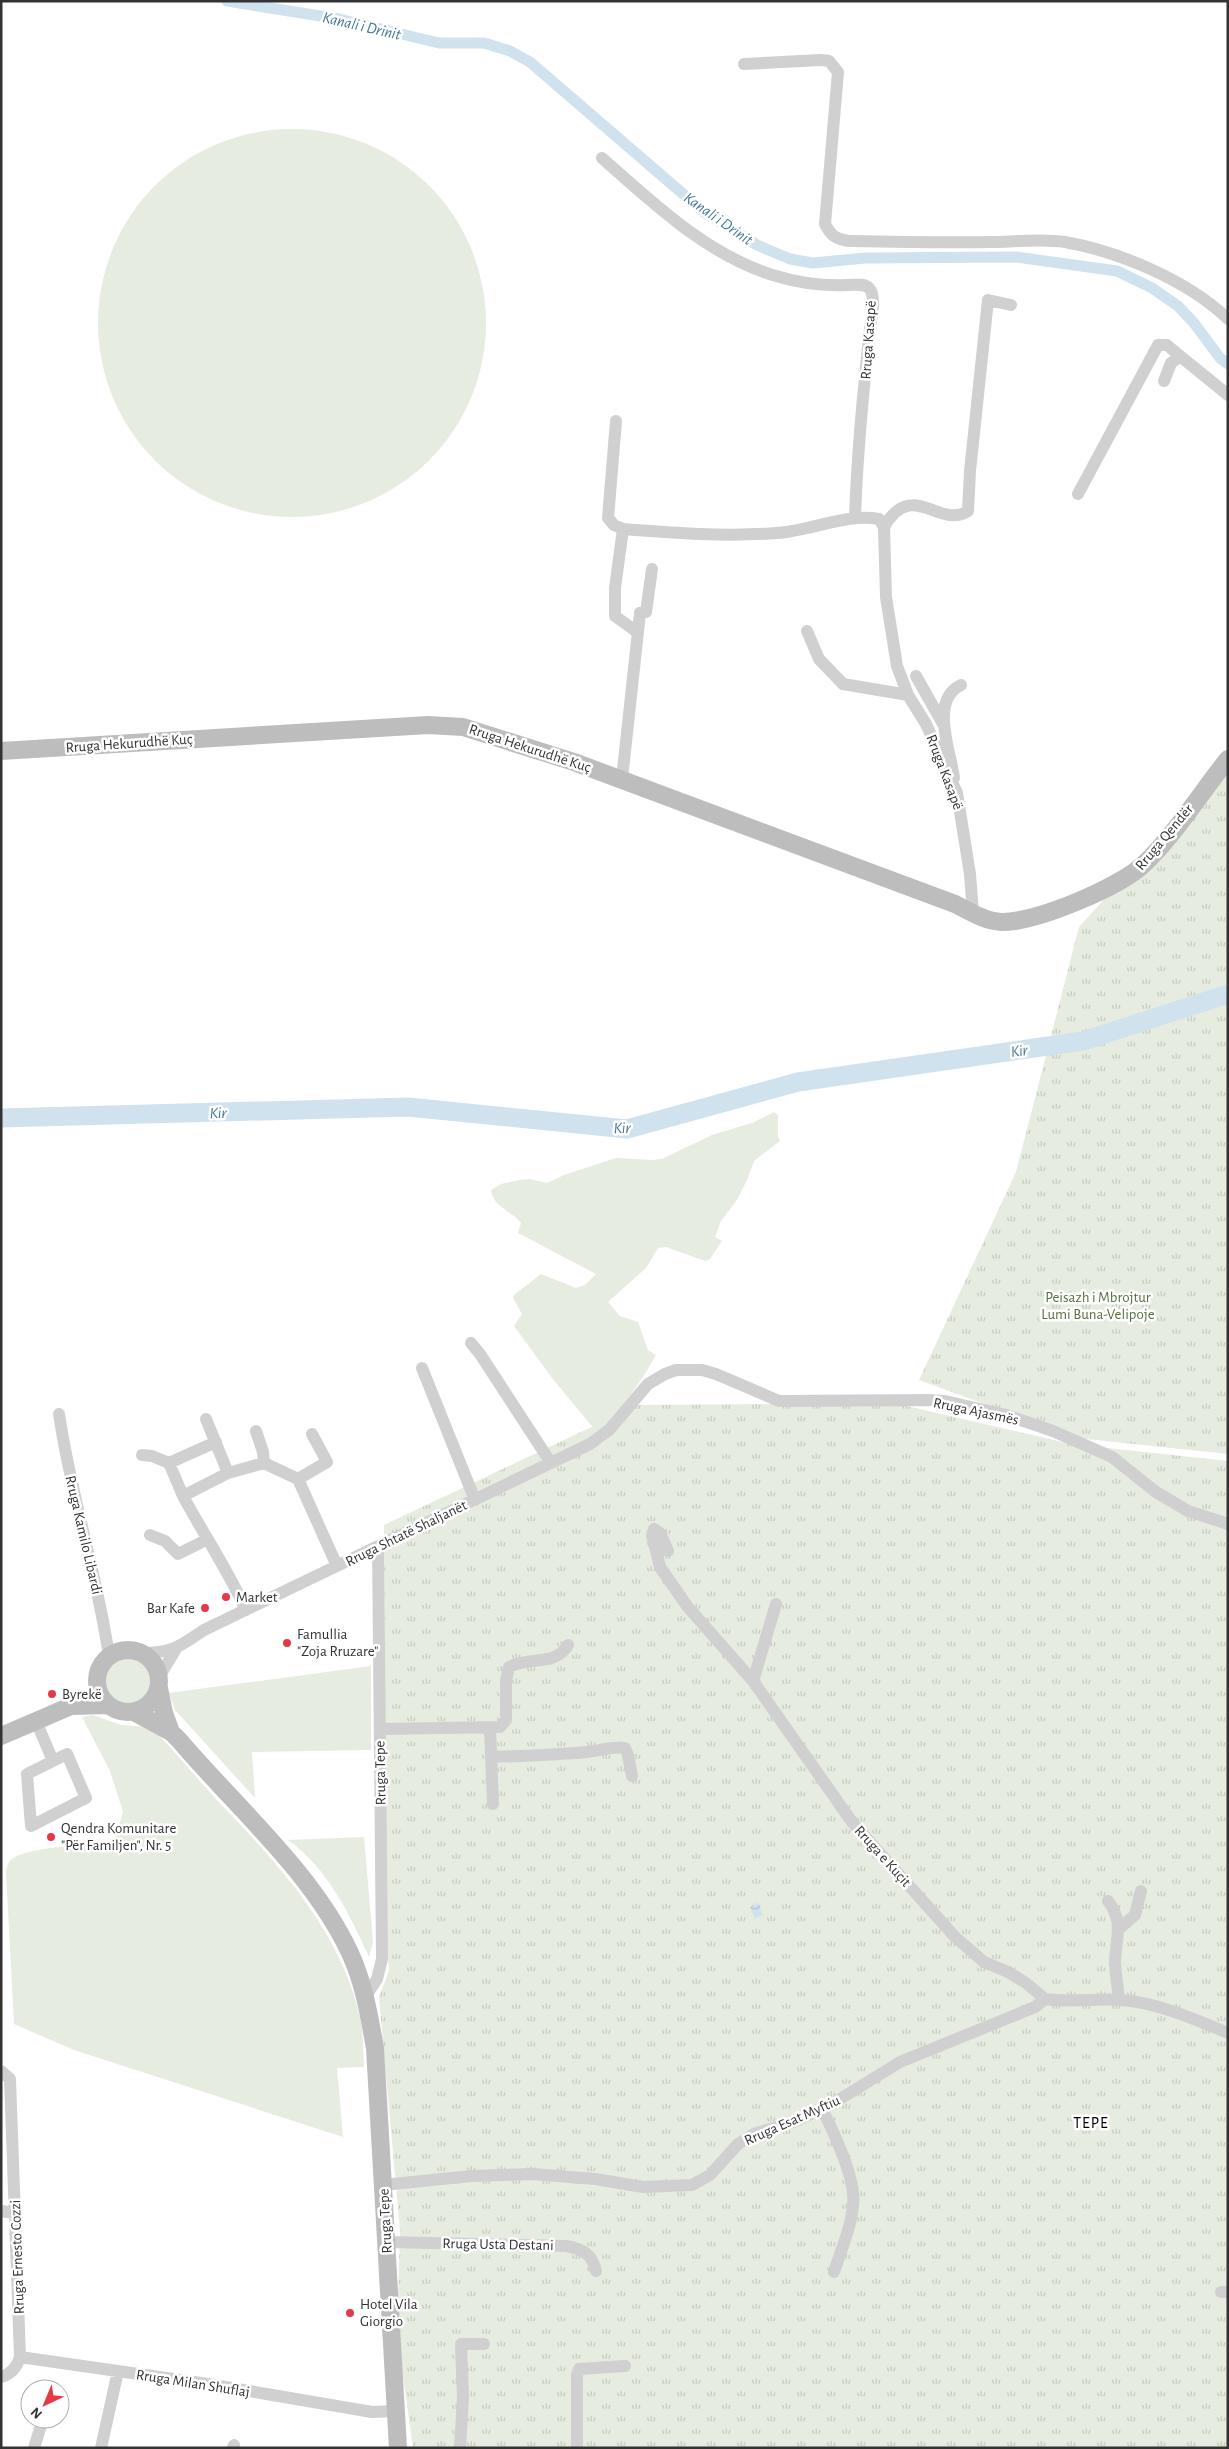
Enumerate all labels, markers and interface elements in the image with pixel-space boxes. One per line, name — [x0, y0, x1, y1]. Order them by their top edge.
water label: Kanali i Drinit — [321, 9, 403, 43]
water label: Kanali i Drinit — [681, 189, 756, 249]
street label: Rruga Kasapë — [858, 300, 879, 380]
street label: Rruga Hekurudhë Kuç — [467, 722, 593, 775]
street label: Rruga Hekurudhë Kuç — [65, 732, 193, 755]
street label: Rruga Kasapë — [923, 733, 966, 812]
street label: Rruga Qendër — [1133, 801, 1196, 873]
water label: Kir — [1010, 1042, 1029, 1060]
water label: Kir — [209, 1105, 228, 1121]
water label: Kir — [613, 1120, 632, 1136]
park label: Peisazh i Mbrojtur Lumi Buna-Velipoje — [1041, 1290, 1155, 1322]
street label: Rruga Ajasmës — [932, 1395, 1020, 1428]
street label: Rruga Kamilo Libardi — [63, 1474, 105, 1596]
street label: Rruga Shtatë Shaljanët — [343, 1497, 469, 1569]
place label: Market — [236, 1590, 278, 1605]
marker: Market — [220, 1591, 232, 1603]
place label: Bar Kafe — [147, 1601, 195, 1616]
marker: Bar Kafe — [199, 1602, 211, 1614]
place label: Famullia "Zoja Rruzare" — [297, 1627, 379, 1659]
marker: Famullia "Zoja Rruzare" — [281, 1637, 293, 1649]
place label: Byrekë — [62, 1687, 102, 1702]
marker: Byrekë — [46, 1688, 58, 1700]
street label: Rruga Tepe — [372, 1740, 389, 1806]
place label: Qendra Komunitare "Për Familjen", Nr. 5 — [61, 1821, 176, 1853]
street label: Rruga e Kuçit — [852, 1823, 914, 1890]
marker: Qendra Komunitare "Për Familjen", Nr. 5 — [45, 1831, 57, 1843]
street label: Rruga Esat Myftiu — [742, 2093, 842, 2148]
district label: TEPE — [1073, 2115, 1109, 2131]
street label: Rruga Tepe — [376, 2188, 395, 2254]
street label: Rruga Ernesto Cozzi — [8, 2200, 27, 2314]
street label: Rruga Usta Destani — [442, 2236, 554, 2253]
place label: Hotel Vila Giorgio — [360, 2297, 418, 2329]
marker: Hotel Vila Giorgio — [344, 2307, 356, 2319]
street label: Rruga Milan Shuflaj — [135, 2367, 251, 2400]
north arrow — [20, 2379, 70, 2429]
text: N — [28, 2404, 45, 2421]

